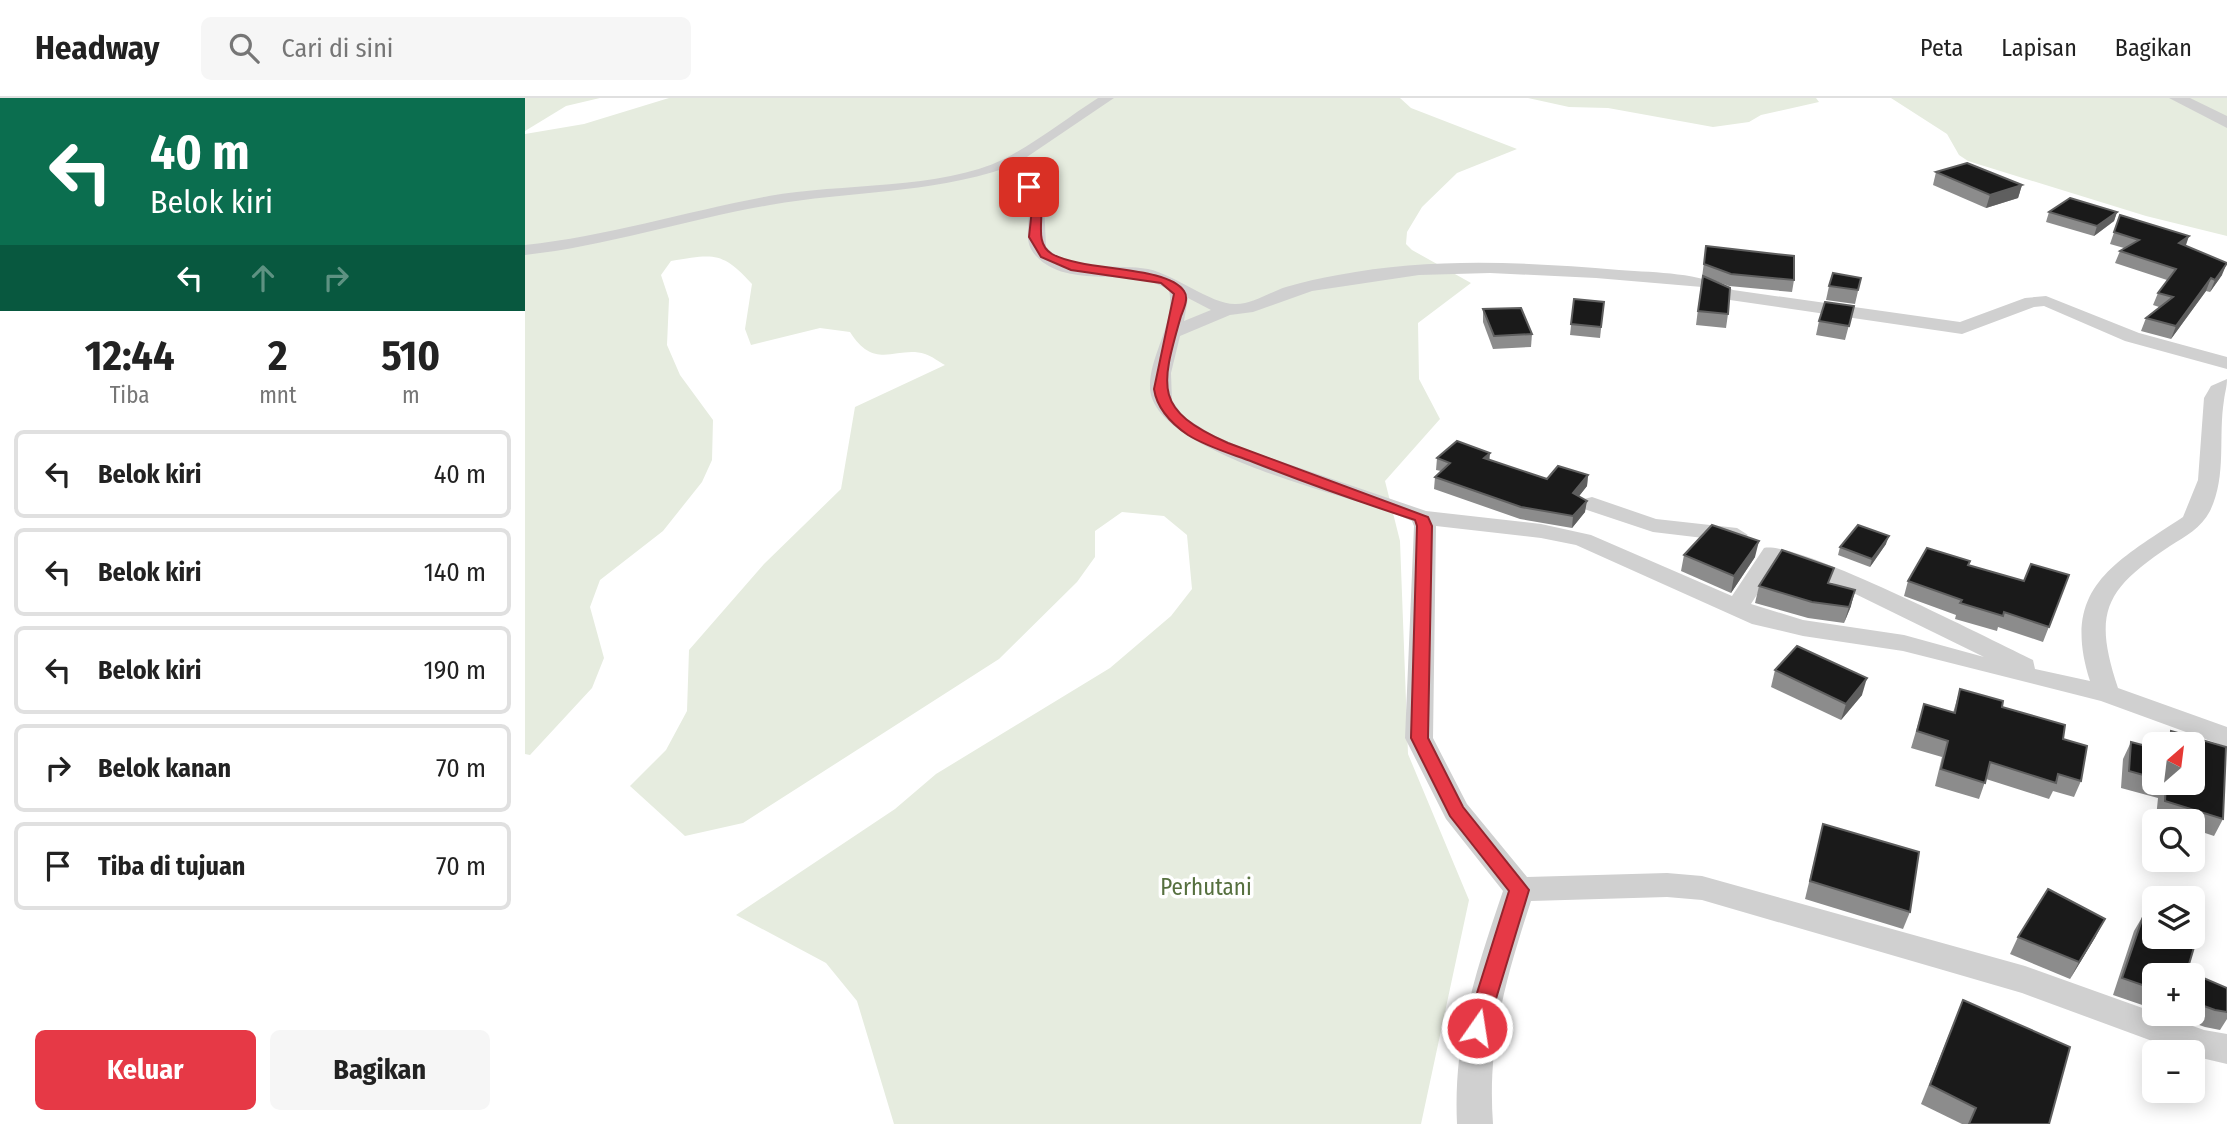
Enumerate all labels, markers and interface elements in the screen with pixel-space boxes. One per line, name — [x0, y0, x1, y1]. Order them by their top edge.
search box — [201, 17, 691, 80]
text: Headway — [35, 28, 159, 68]
icon: search — [225, 29, 263, 67]
text: Cari di sini — [281, 33, 393, 64]
text: Peta — [1920, 34, 1963, 62]
text: Lapisan — [2001, 34, 2077, 62]
text: Bagikan — [2115, 34, 2192, 62]
text: 40 m — [150, 123, 250, 182]
icon: left — [35, 126, 126, 217]
pin — [999, 157, 1059, 217]
icon: arrive — [1010, 168, 1048, 206]
text: Belok kiri — [150, 183, 273, 221]
icon: left — [171, 259, 209, 297]
icon: ahead — [244, 259, 282, 297]
icon: right — [317, 259, 355, 297]
text: 12:44 — [85, 331, 174, 381]
text: 2 — [268, 331, 288, 381]
text: 510 — [381, 331, 440, 381]
text: Tiba — [110, 381, 149, 409]
text: mnt — [259, 381, 297, 409]
text: m — [402, 381, 420, 409]
icon: left — [39, 455, 77, 493]
text: Belok kiri — [98, 459, 201, 490]
text: 40 m — [434, 459, 486, 490]
icon: left — [39, 553, 77, 591]
text: Belok kiri — [98, 557, 201, 588]
text: 140 m — [424, 557, 486, 588]
icon: left — [39, 651, 77, 689]
text: Belok kiri — [98, 655, 201, 686]
text: 190 m — [424, 655, 486, 686]
north arrow — [2142, 732, 2205, 794]
map controls — [2142, 732, 2205, 1103]
icon: right — [39, 749, 77, 787]
text: Belok kanan — [98, 753, 231, 784]
text: 70 m — [436, 753, 486, 784]
button: search — [2142, 809, 2205, 872]
icon: arrive — [39, 847, 77, 885]
text: Tiba di tujuan — [98, 851, 245, 882]
text: 70 m — [436, 851, 486, 882]
park label: Perhutani — [1160, 873, 1252, 901]
button: layers — [2142, 886, 2205, 949]
button: + — [2142, 963, 2205, 1026]
position arrow — [1440, 991, 1514, 1065]
button: Keluar — [35, 1030, 256, 1110]
button: Bagikan — [270, 1030, 490, 1110]
button: − — [2142, 1040, 2205, 1103]

